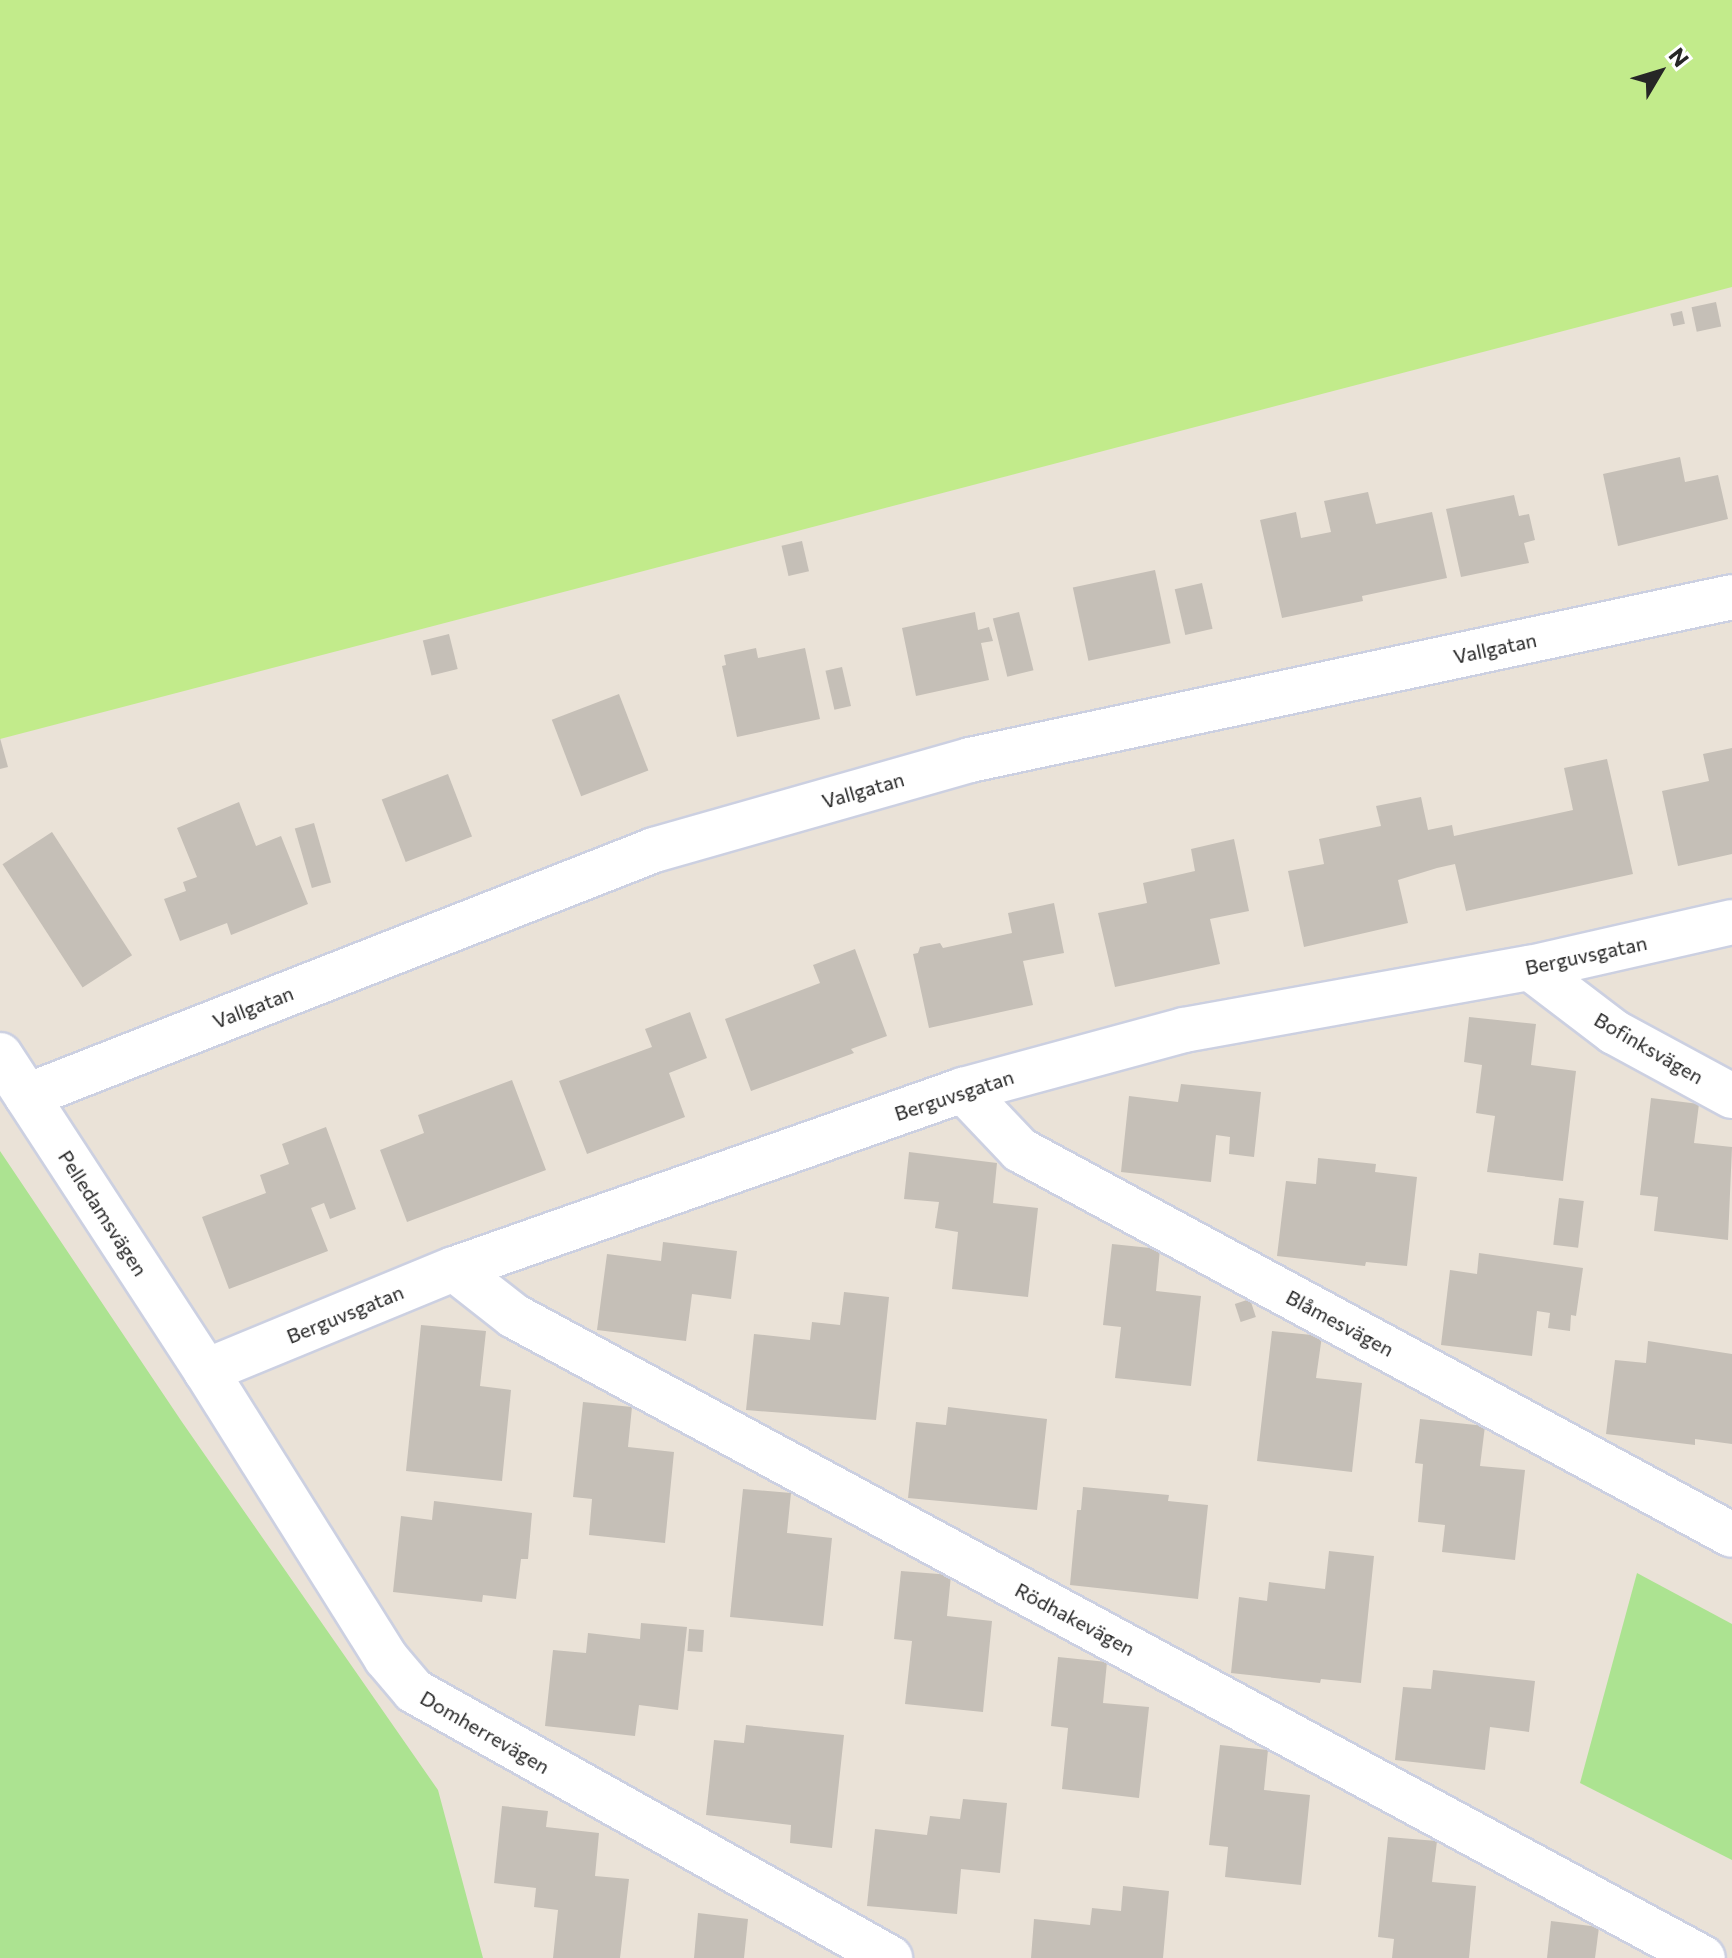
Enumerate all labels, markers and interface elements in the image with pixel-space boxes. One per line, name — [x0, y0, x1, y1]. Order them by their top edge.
north arrow — [1620, 32, 1700, 112]
text: N — [1664, 42, 1695, 72]
street label: Vallgatan — [1451, 627, 1539, 669]
street label: Vallgatan — [819, 767, 907, 813]
street label: Berguvsgatan — [1523, 930, 1649, 980]
street label: Vallgatan — [209, 981, 297, 1033]
street label: Bofinksvägen — [1590, 1007, 1708, 1089]
street label: Berguvsgatan — [891, 1064, 1017, 1126]
street label: Pelledamsvägen — [53, 1146, 153, 1280]
street label: Berguvsgatan — [283, 1280, 407, 1348]
street label: Blåmesvägen — [1282, 1285, 1398, 1361]
street label: Rödhakevägen — [1011, 1577, 1139, 1661]
street label: Domherrevägen — [416, 1685, 554, 1779]

